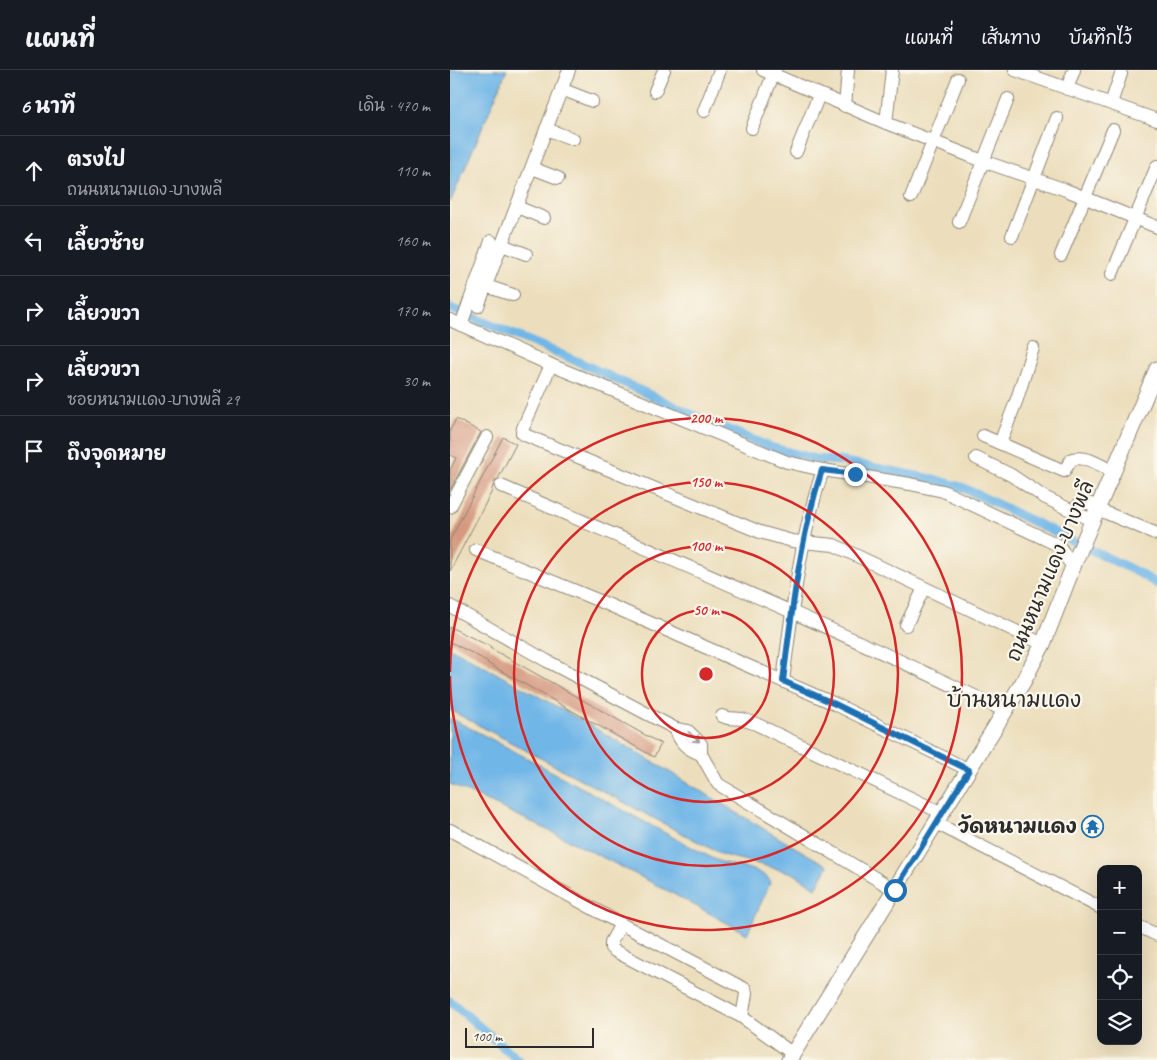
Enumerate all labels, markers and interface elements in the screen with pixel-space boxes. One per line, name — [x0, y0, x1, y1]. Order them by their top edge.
text: แผนที่ — [25, 24, 95, 54]
text: แผนที่ — [905, 27, 953, 49]
text: เส้นทาง — [981, 27, 1041, 49]
text: บันทึกไว้ — [1069, 27, 1132, 49]
text: 6 นาที — [20, 93, 75, 119]
text: เดิน · 470 m — [358, 96, 430, 116]
text: ตรงไป — [67, 148, 125, 172]
icon: ahead — [20, 157, 48, 185]
text: 110 m — [396, 161, 430, 181]
text: ถนนหนามแดง-บางพลี — [67, 180, 222, 200]
icon: left — [20, 227, 48, 255]
text: 160 m — [396, 231, 430, 251]
text: เลี้ยวซ้าย — [67, 232, 144, 256]
icon: right — [20, 297, 48, 325]
text: 170 m — [396, 301, 430, 321]
text: เลี้ยวขวา — [67, 302, 140, 326]
text: เลี้ยวขวา — [67, 358, 140, 382]
icon: right — [20, 367, 48, 395]
text: 30 m — [403, 371, 430, 391]
text: ซอยหนามแดง-บางพลี 29 — [67, 390, 239, 410]
text: 200 m — [690, 409, 724, 428]
icon: arrive — [20, 437, 48, 465]
text: ถึงจุดหมาย — [67, 442, 166, 466]
route end — [844, 463, 867, 486]
text: 150 m — [690, 473, 724, 492]
street label: ถนนหนามแดง-บางพลี — [1001, 477, 1099, 665]
text: 100 m — [690, 537, 724, 556]
text: 50 m — [693, 601, 720, 620]
centre of rings — [697, 665, 715, 683]
district label: บ้านหนามแดง — [947, 685, 1081, 714]
one-way arrow — [687, 731, 700, 743]
place label: วัดหนามแดง — [958, 814, 1077, 839]
temple icon: วัดหนามแดง — [1081, 814, 1105, 838]
map controls — [1097, 865, 1142, 1045]
button: + — [1097, 865, 1142, 910]
route start — [884, 879, 907, 902]
button: − — [1097, 910, 1142, 955]
button: locate — [1097, 955, 1142, 1000]
button: layers — [1097, 1000, 1142, 1045]
scale bar — [465, 1025, 594, 1048]
text: 100 m — [472, 1028, 502, 1045]

